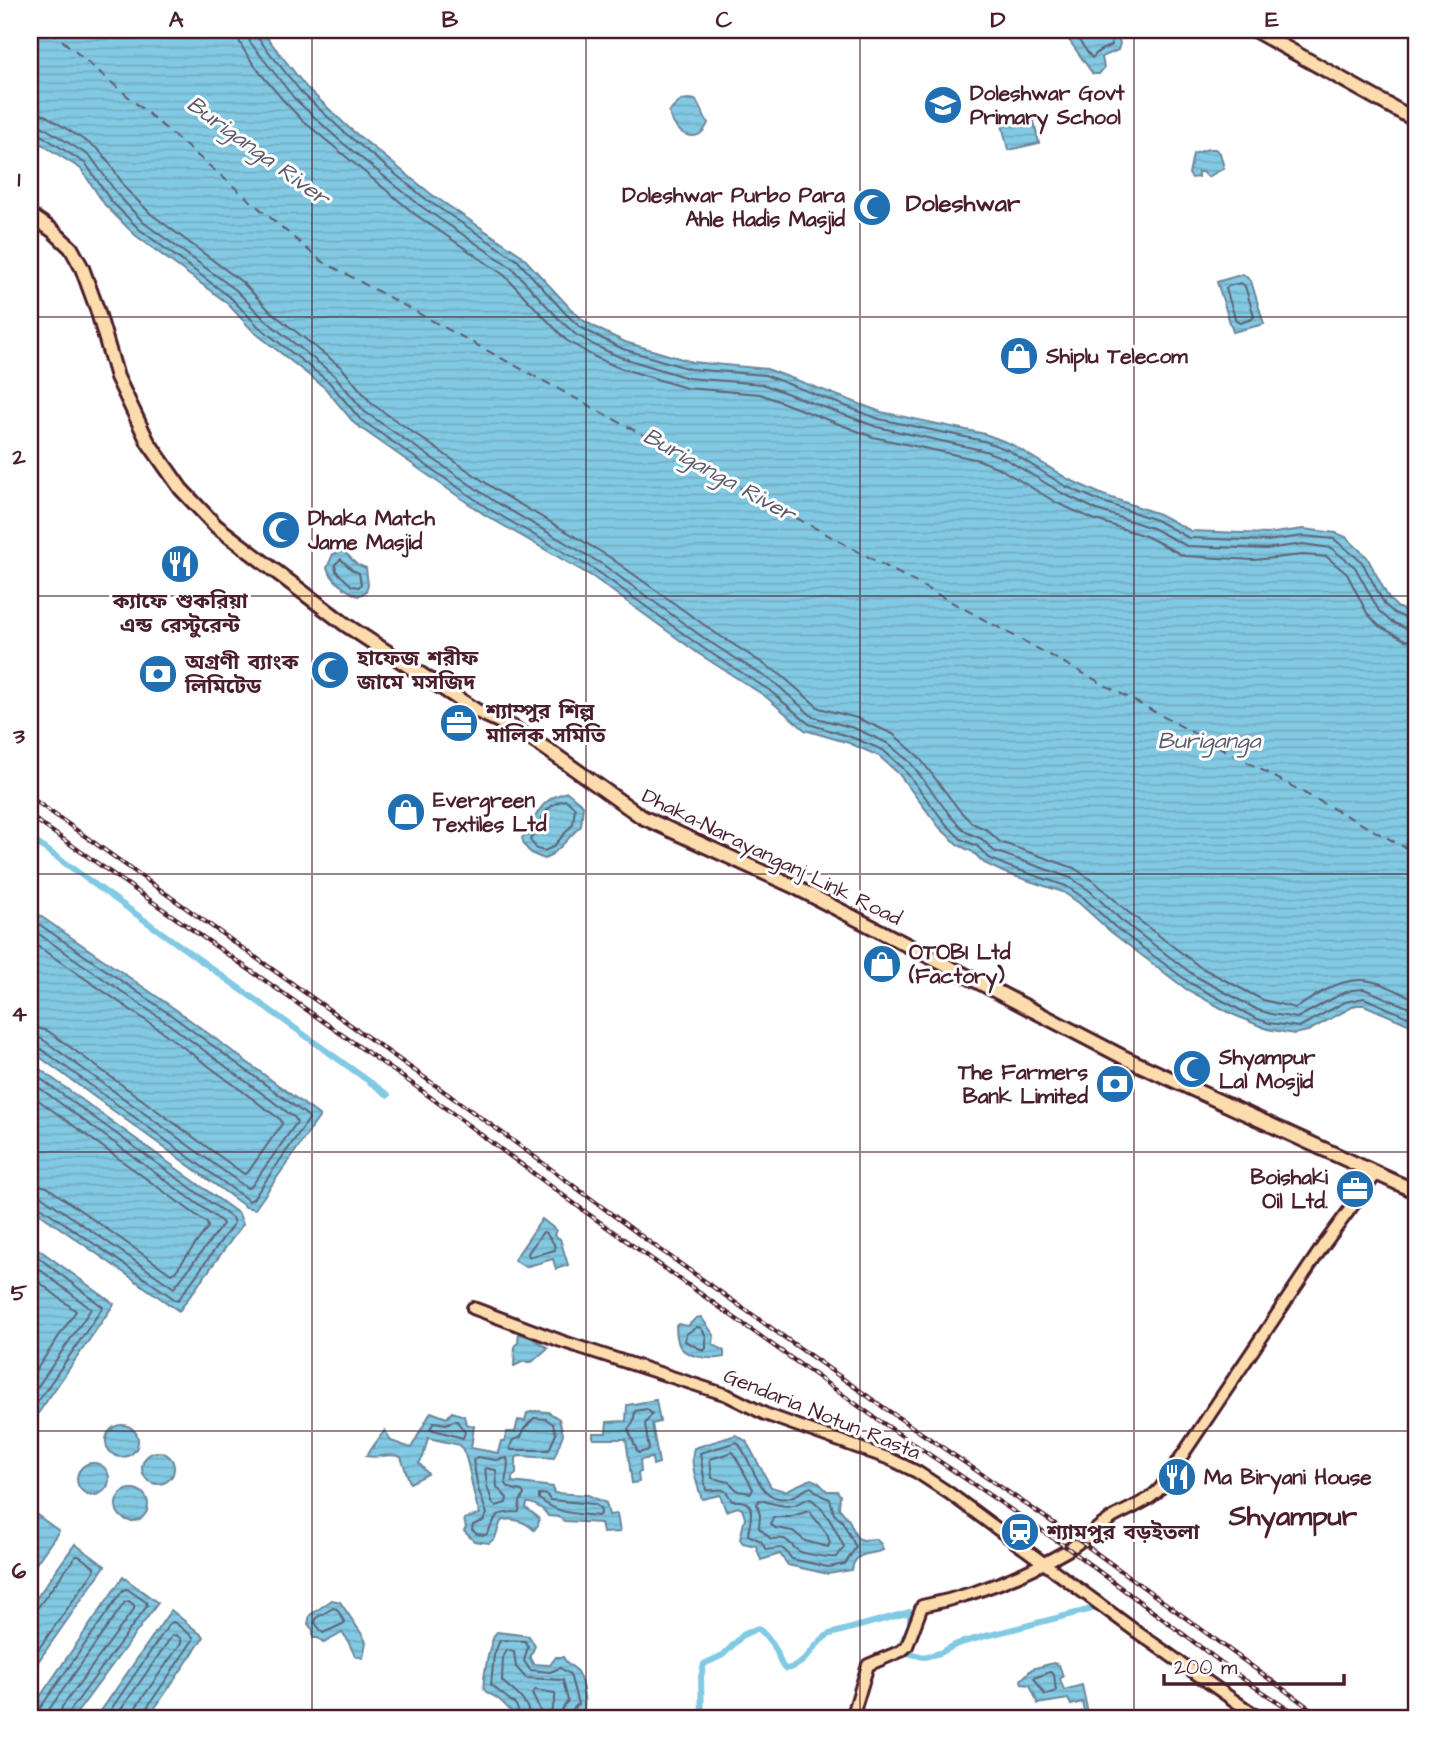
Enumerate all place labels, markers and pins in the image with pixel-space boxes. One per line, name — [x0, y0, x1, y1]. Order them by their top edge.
place label: Doleshwar Govt Primary School — [970, 79, 1125, 135]
school or university icon: Doleshwar Govt Primary School — [922, 84, 964, 126]
place label: Doleshwar Purbo Para Ahle Hadis Masjid — [622, 181, 845, 235]
mosque icon: Doleshwar Purbo Para Ahle Hadis Masjid — [851, 186, 893, 228]
shop icon: Shiplu Telecom — [998, 335, 1040, 377]
place label: Shiplu Telecom — [1045, 342, 1188, 372]
place label: Dhaka Match Jame Masjid — [307, 504, 436, 558]
mosque icon: Dhaka Match Jame Masjid — [260, 509, 302, 551]
restaurant icon: ক্যাফে শুকরিয়া এন্ড রেস্টুরেন্ট — [159, 543, 201, 585]
place label: ক্যাফে শুকরিয়া এন্ড রেস্টুরেন্ট — [111, 587, 249, 640]
place label: হাফেজ শরীফ জামে মসজিদ — [356, 644, 479, 697]
place label: অগ্রণী ব্যাংক লিমিটেড — [184, 648, 300, 701]
mosque icon: হাফেজ শরীফ জামে মসজিদ — [309, 649, 351, 691]
bank icon: অগ্রণী ব্যাংক লিমিটেড — [137, 653, 179, 695]
place label: শ্যাম্পুর শিল্প মালিক সমিতি — [485, 697, 606, 750]
office icon: শ্যাম্পুর শিল্প মালিক সমিতি — [438, 702, 480, 744]
place label: Evergreen Textiles Ltd — [432, 786, 547, 839]
shop icon: Evergreen Textiles Ltd — [385, 791, 427, 833]
place label: OTOBI Ltd (Factory) — [908, 938, 1011, 994]
shop icon: OTOBI Ltd (Factory) — [861, 943, 903, 985]
place label: Shyampur Lal Mosjid — [1218, 1043, 1316, 1097]
mosque icon: Shyampur Lal Mosjid — [1171, 1048, 1213, 1090]
place label: The Farmers Bank Limited — [957, 1058, 1088, 1111]
bank icon: The Farmers Bank Limited — [1094, 1063, 1136, 1105]
place label: Boishaki Oil Ltd. — [1250, 1163, 1329, 1216]
office icon: Boishaki Oil Ltd. — [1334, 1168, 1376, 1210]
restaurant icon: Ma Biryani House — [1156, 1456, 1198, 1498]
place label: Ma Biryani House — [1204, 1463, 1372, 1495]
station icon: শ্যামপুর বড়ইতলা — [999, 1511, 1041, 1553]
place label: শ্যামপুর বড়ইতলা — [1046, 1518, 1200, 1547]

